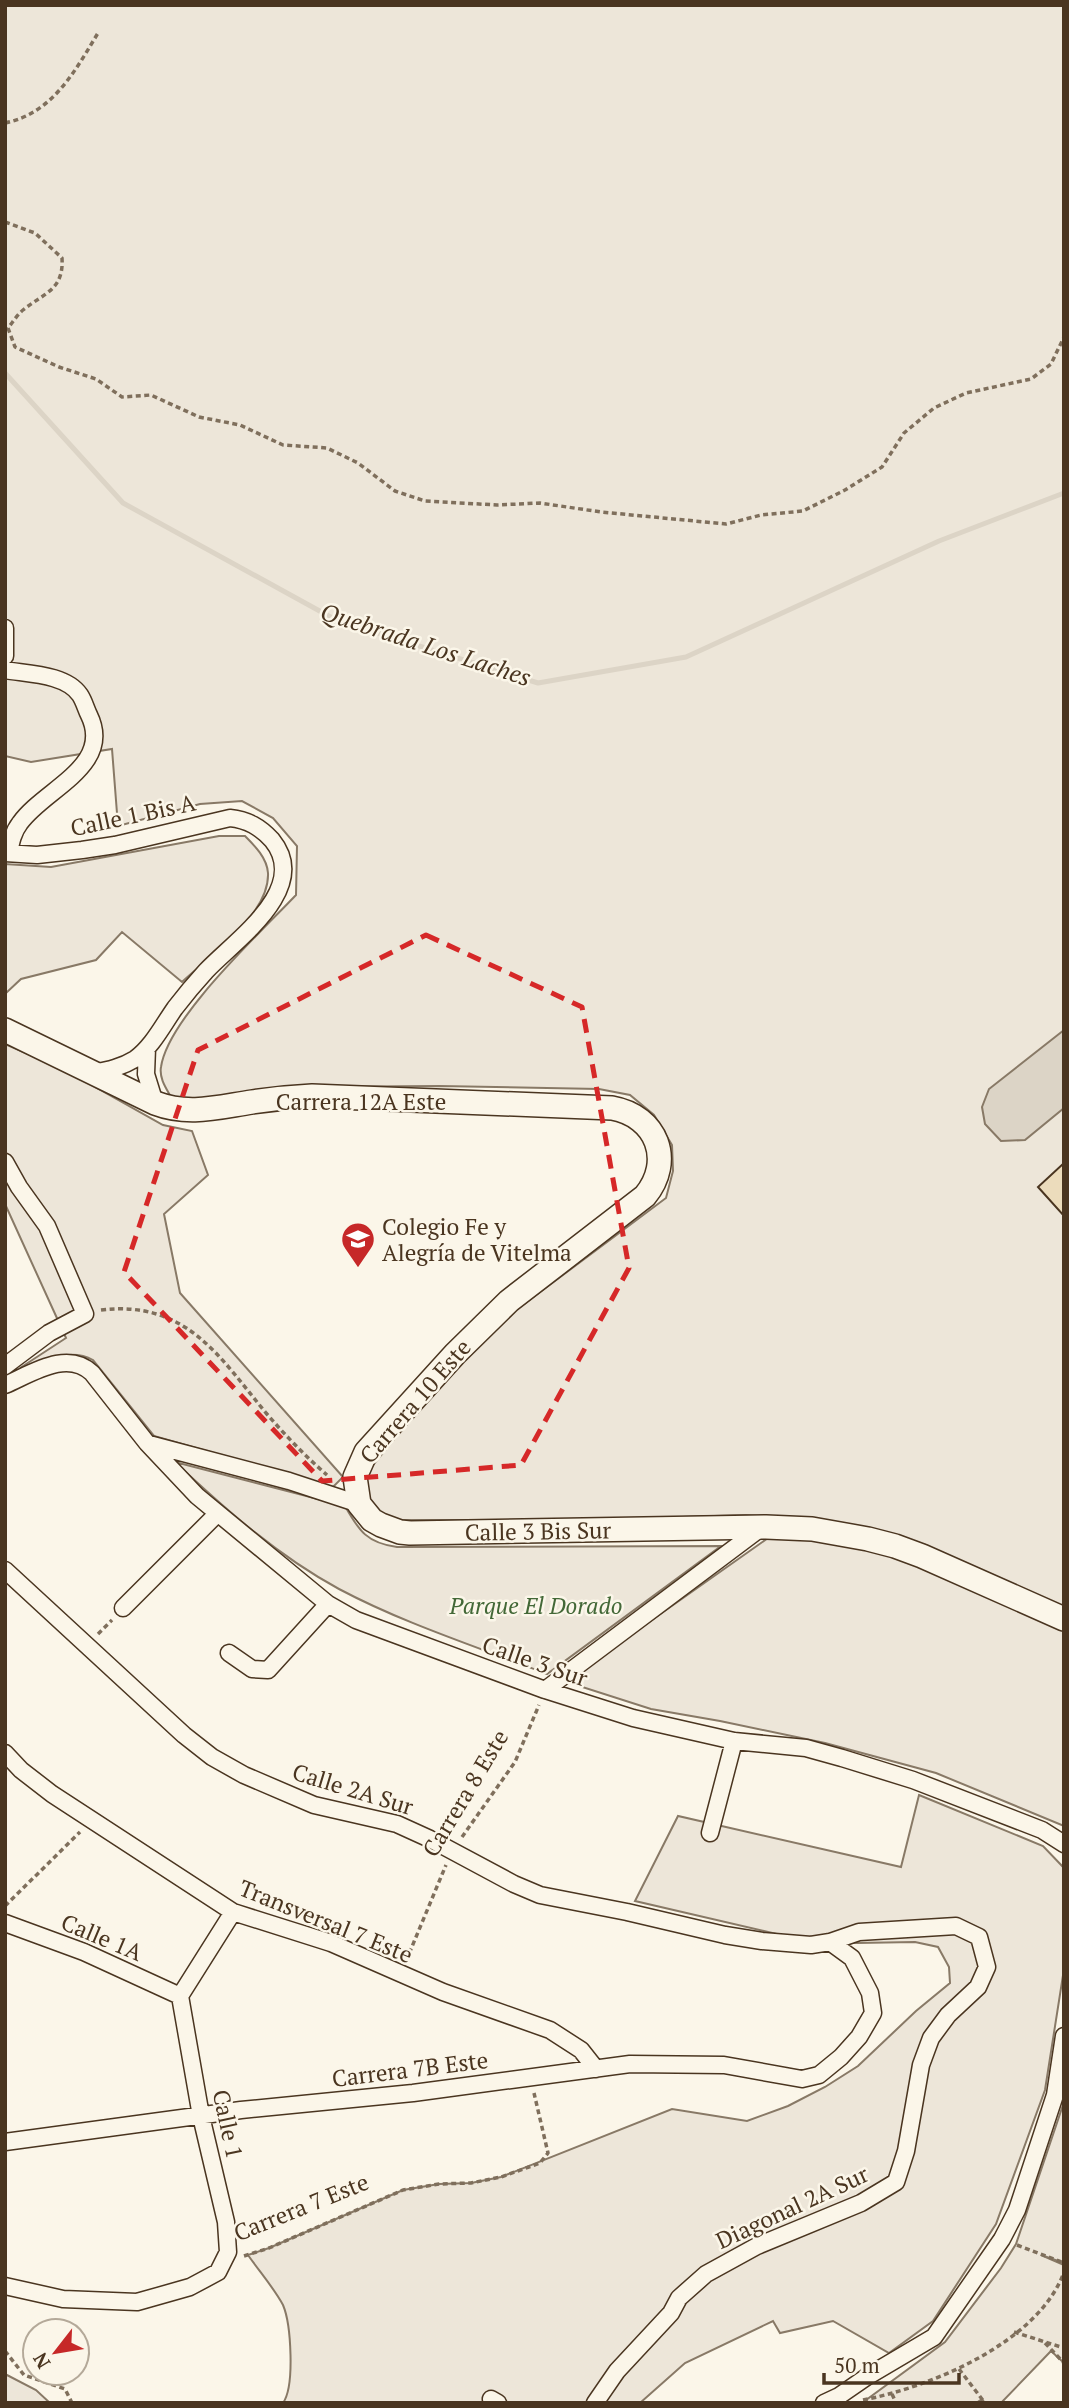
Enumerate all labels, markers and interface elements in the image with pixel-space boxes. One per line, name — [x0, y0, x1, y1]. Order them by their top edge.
water label: Quebrada Los Laches — [317, 595, 535, 693]
street label: Calle 1 Bis A — [68, 787, 199, 843]
street label: Carrera 12A Este — [276, 1086, 446, 1117]
place label: Colegio Fe y Alegría de Vitelma — [382, 1211, 572, 1268]
school or university icon: Colegio Fe y Alegría de Vitelma — [339, 1220, 377, 1269]
street label: Carrera 10 Este — [352, 1332, 478, 1470]
street label: Calle 3 Bis Sur — [465, 1514, 612, 1548]
park label: Parque El Dorado — [449, 1590, 622, 1621]
street label: Calle 3 Sur — [478, 1628, 592, 1694]
street label: Carrera 8 Este — [415, 1724, 515, 1862]
street label: Calle 2A Sur — [289, 1756, 417, 1822]
street label: Transversal 7 Este — [235, 1872, 417, 1970]
street label: Calle 1A — [57, 1906, 148, 1968]
street label: Carrera 7B Este — [330, 2044, 490, 2094]
street label: Calle 1 — [206, 2087, 250, 2161]
street label: Diagonal 2A Sur — [711, 2158, 873, 2256]
street label: Carrera 7 Este — [229, 2166, 373, 2248]
north arrow — [21, 2317, 91, 2387]
scale bar — [824, 2342, 959, 2386]
text: N — [26, 2348, 55, 2374]
text: 50 m — [834, 2351, 880, 2379]

